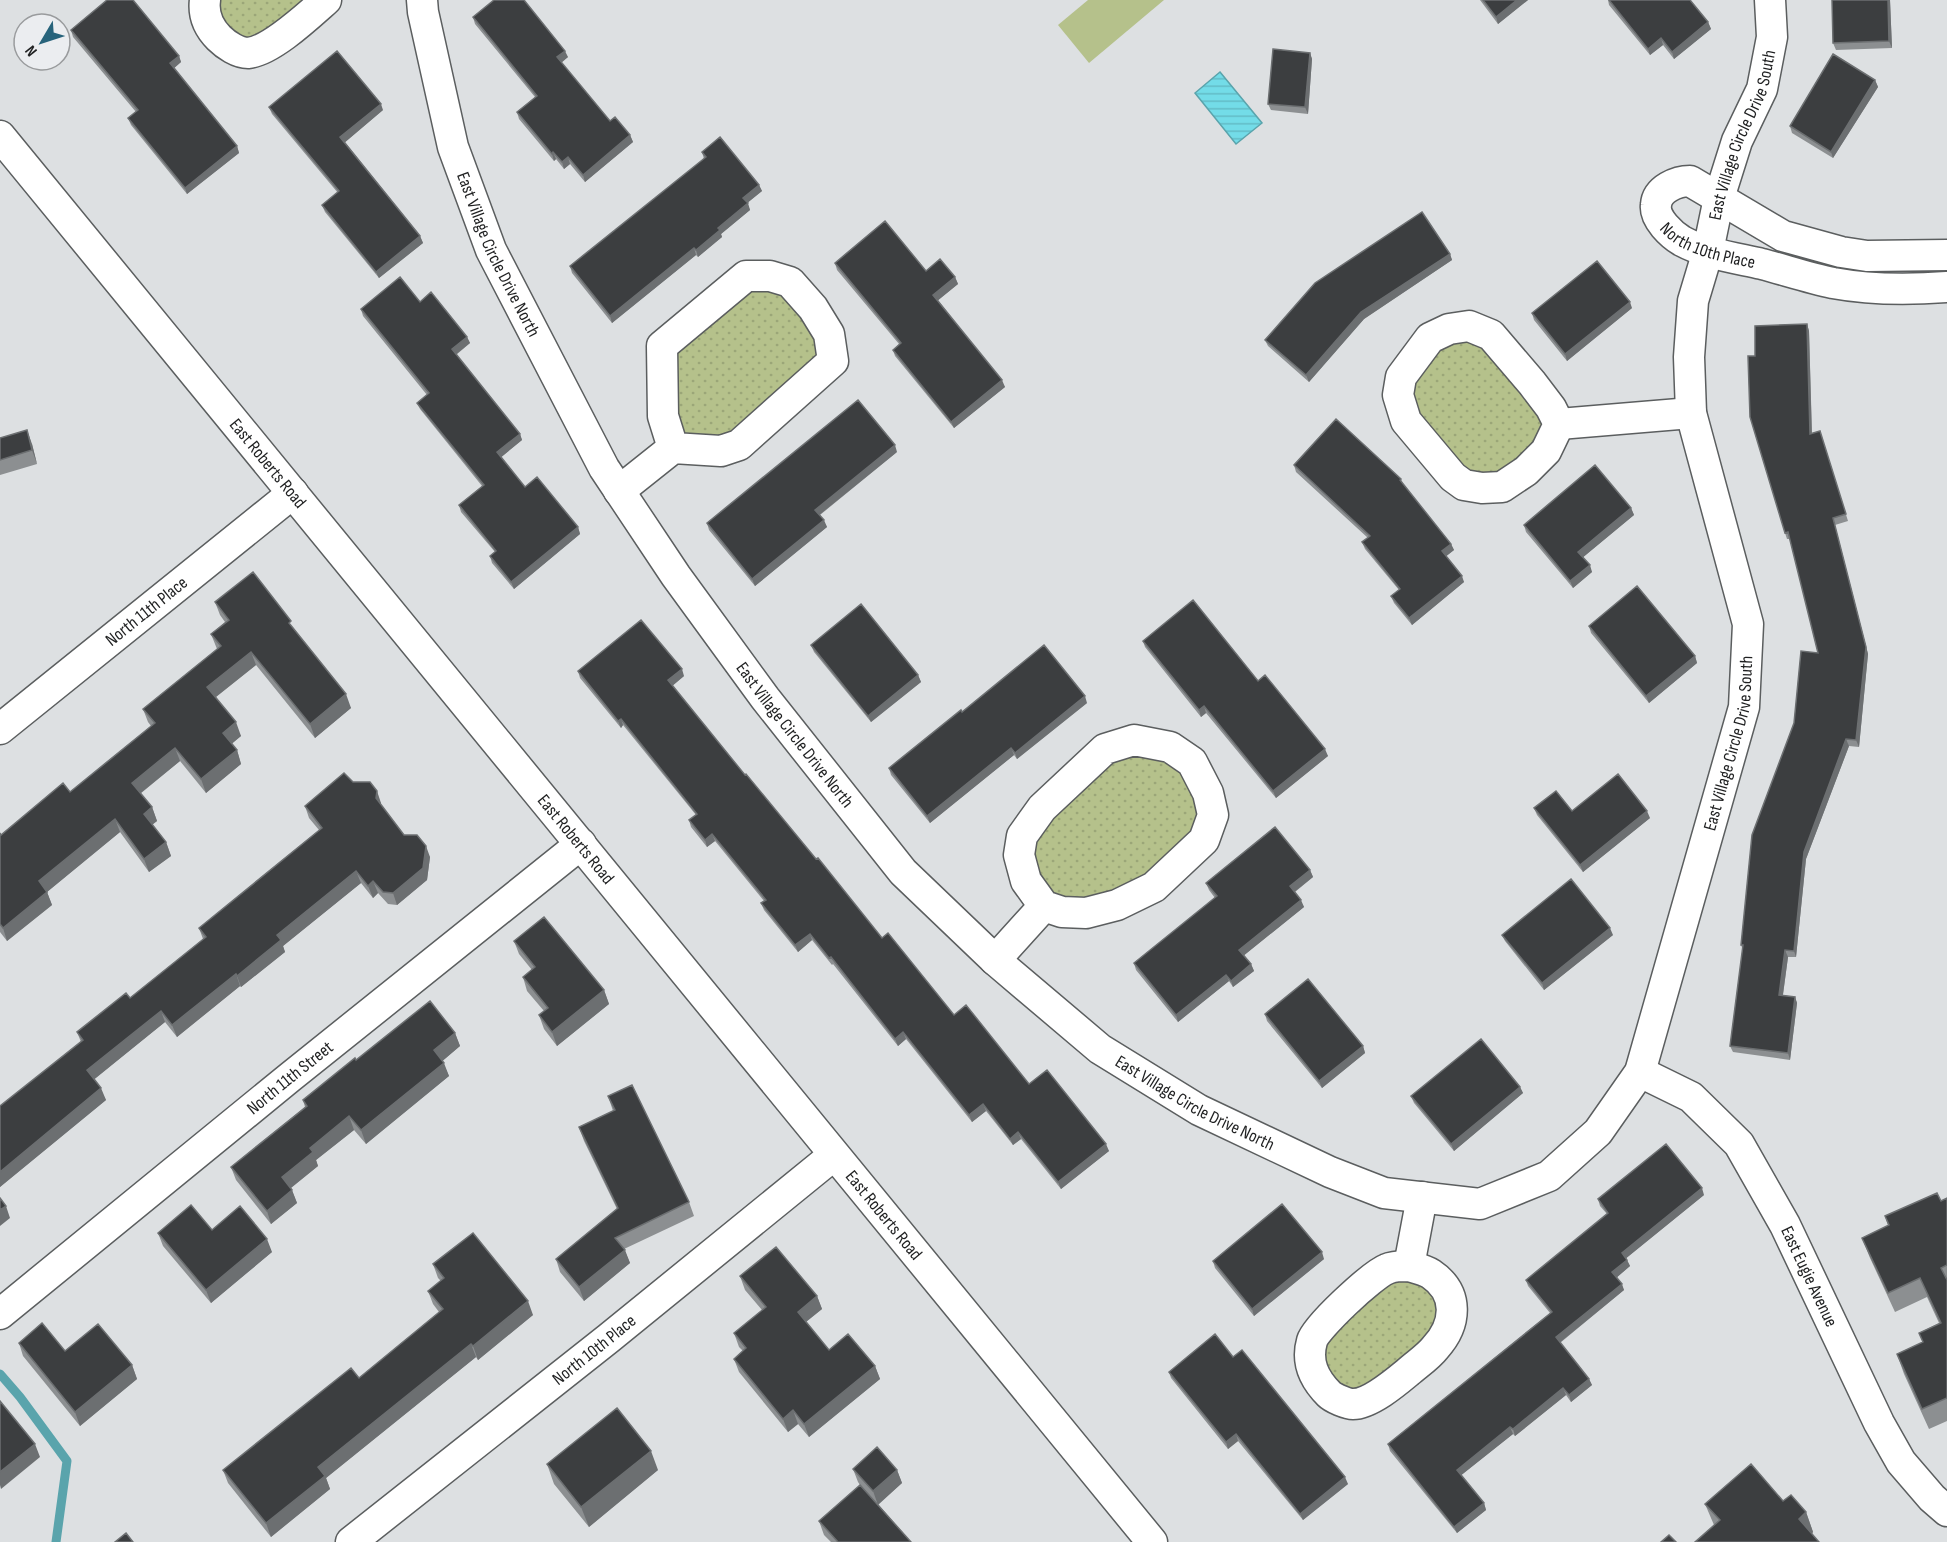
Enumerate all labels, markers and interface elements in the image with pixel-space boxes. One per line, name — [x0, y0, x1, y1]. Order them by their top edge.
north arrow — [12, 12, 72, 72]
text: N — [21, 41, 42, 60]
street label: East Village Circle Drive South — [1704, 48, 1780, 222]
street label: East Village Circle Drive North — [453, 169, 545, 340]
street label: North 10th Place — [1656, 218, 1757, 273]
street label: East Roberts Road — [225, 414, 311, 512]
street label: North 11th Place — [101, 572, 192, 650]
street label: East Village Circle Drive South — [1699, 655, 1757, 833]
street label: East Village Circle Drive North — [732, 658, 858, 812]
street label: East Roberts Road — [533, 790, 619, 888]
street label: North 11th Street — [242, 1036, 338, 1119]
street label: East Village Circle Drive North — [1112, 1051, 1278, 1155]
street label: East Roberts Road — [841, 1166, 927, 1264]
street label: East Eugie Avenue — [1777, 1223, 1842, 1330]
street label: North 10th Place — [548, 1310, 640, 1389]

